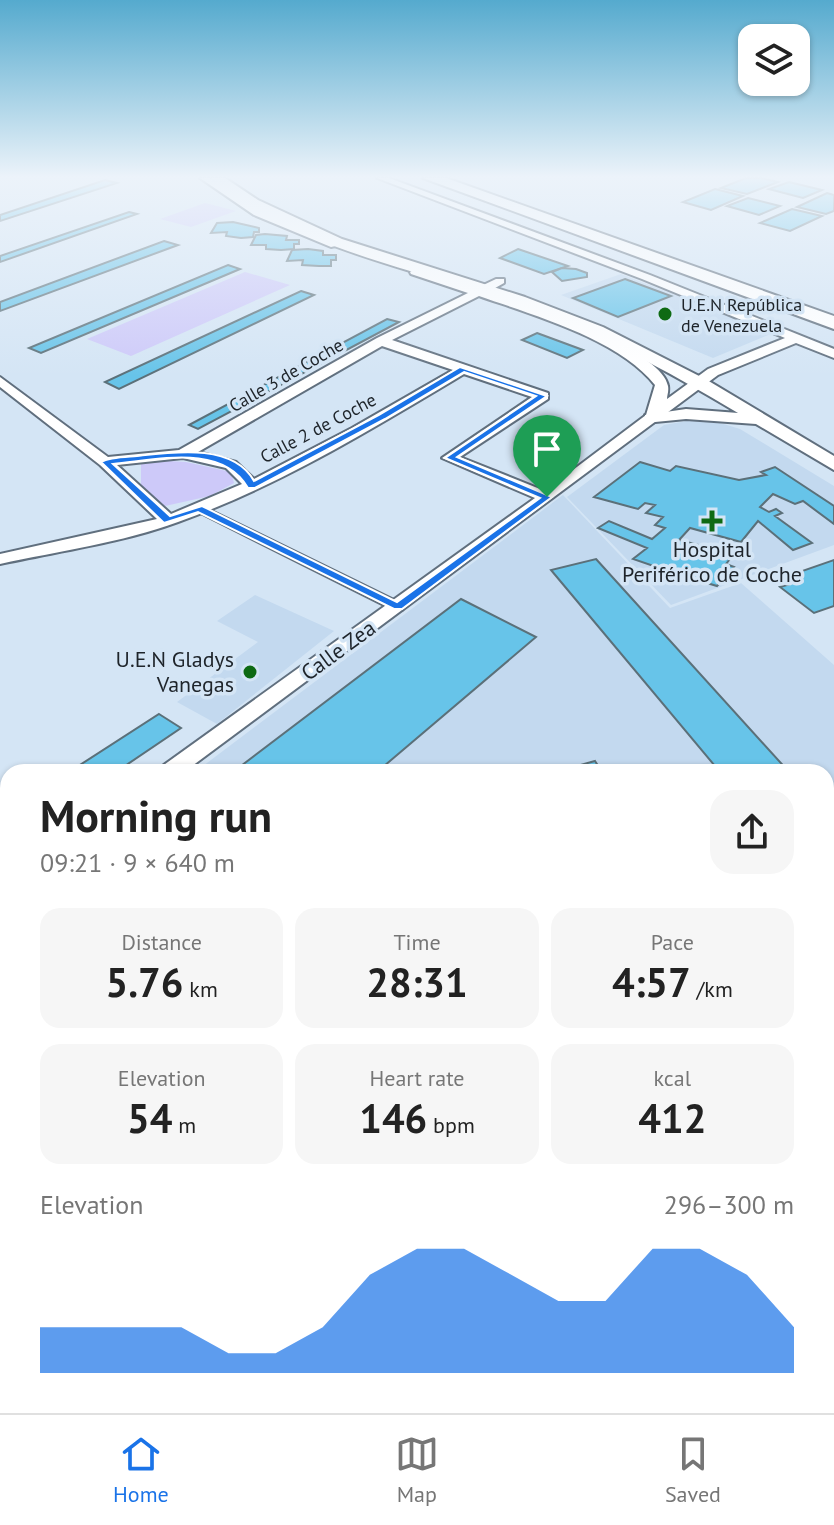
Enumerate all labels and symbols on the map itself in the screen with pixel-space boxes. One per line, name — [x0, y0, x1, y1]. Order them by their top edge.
place label: U.E.N República de Venezuela — [681, 293, 802, 337]
marker: U.E.N República de Venezuela — [656, 305, 674, 323]
street label: Calle 3 de Coche — [225, 333, 347, 417]
street label: Calle 2 de Coche — [256, 388, 380, 468]
pin — [513, 415, 581, 497]
marker: Hospital Periférico de Coche — [701, 510, 723, 532]
place label: Hospital Periférico de Coche — [622, 535, 802, 588]
street label: Calle Zea — [295, 614, 381, 686]
place label: U.E.N Gladys Vanegas — [116, 645, 234, 698]
marker: U.E.N Gladys Vanegas — [241, 663, 259, 681]

